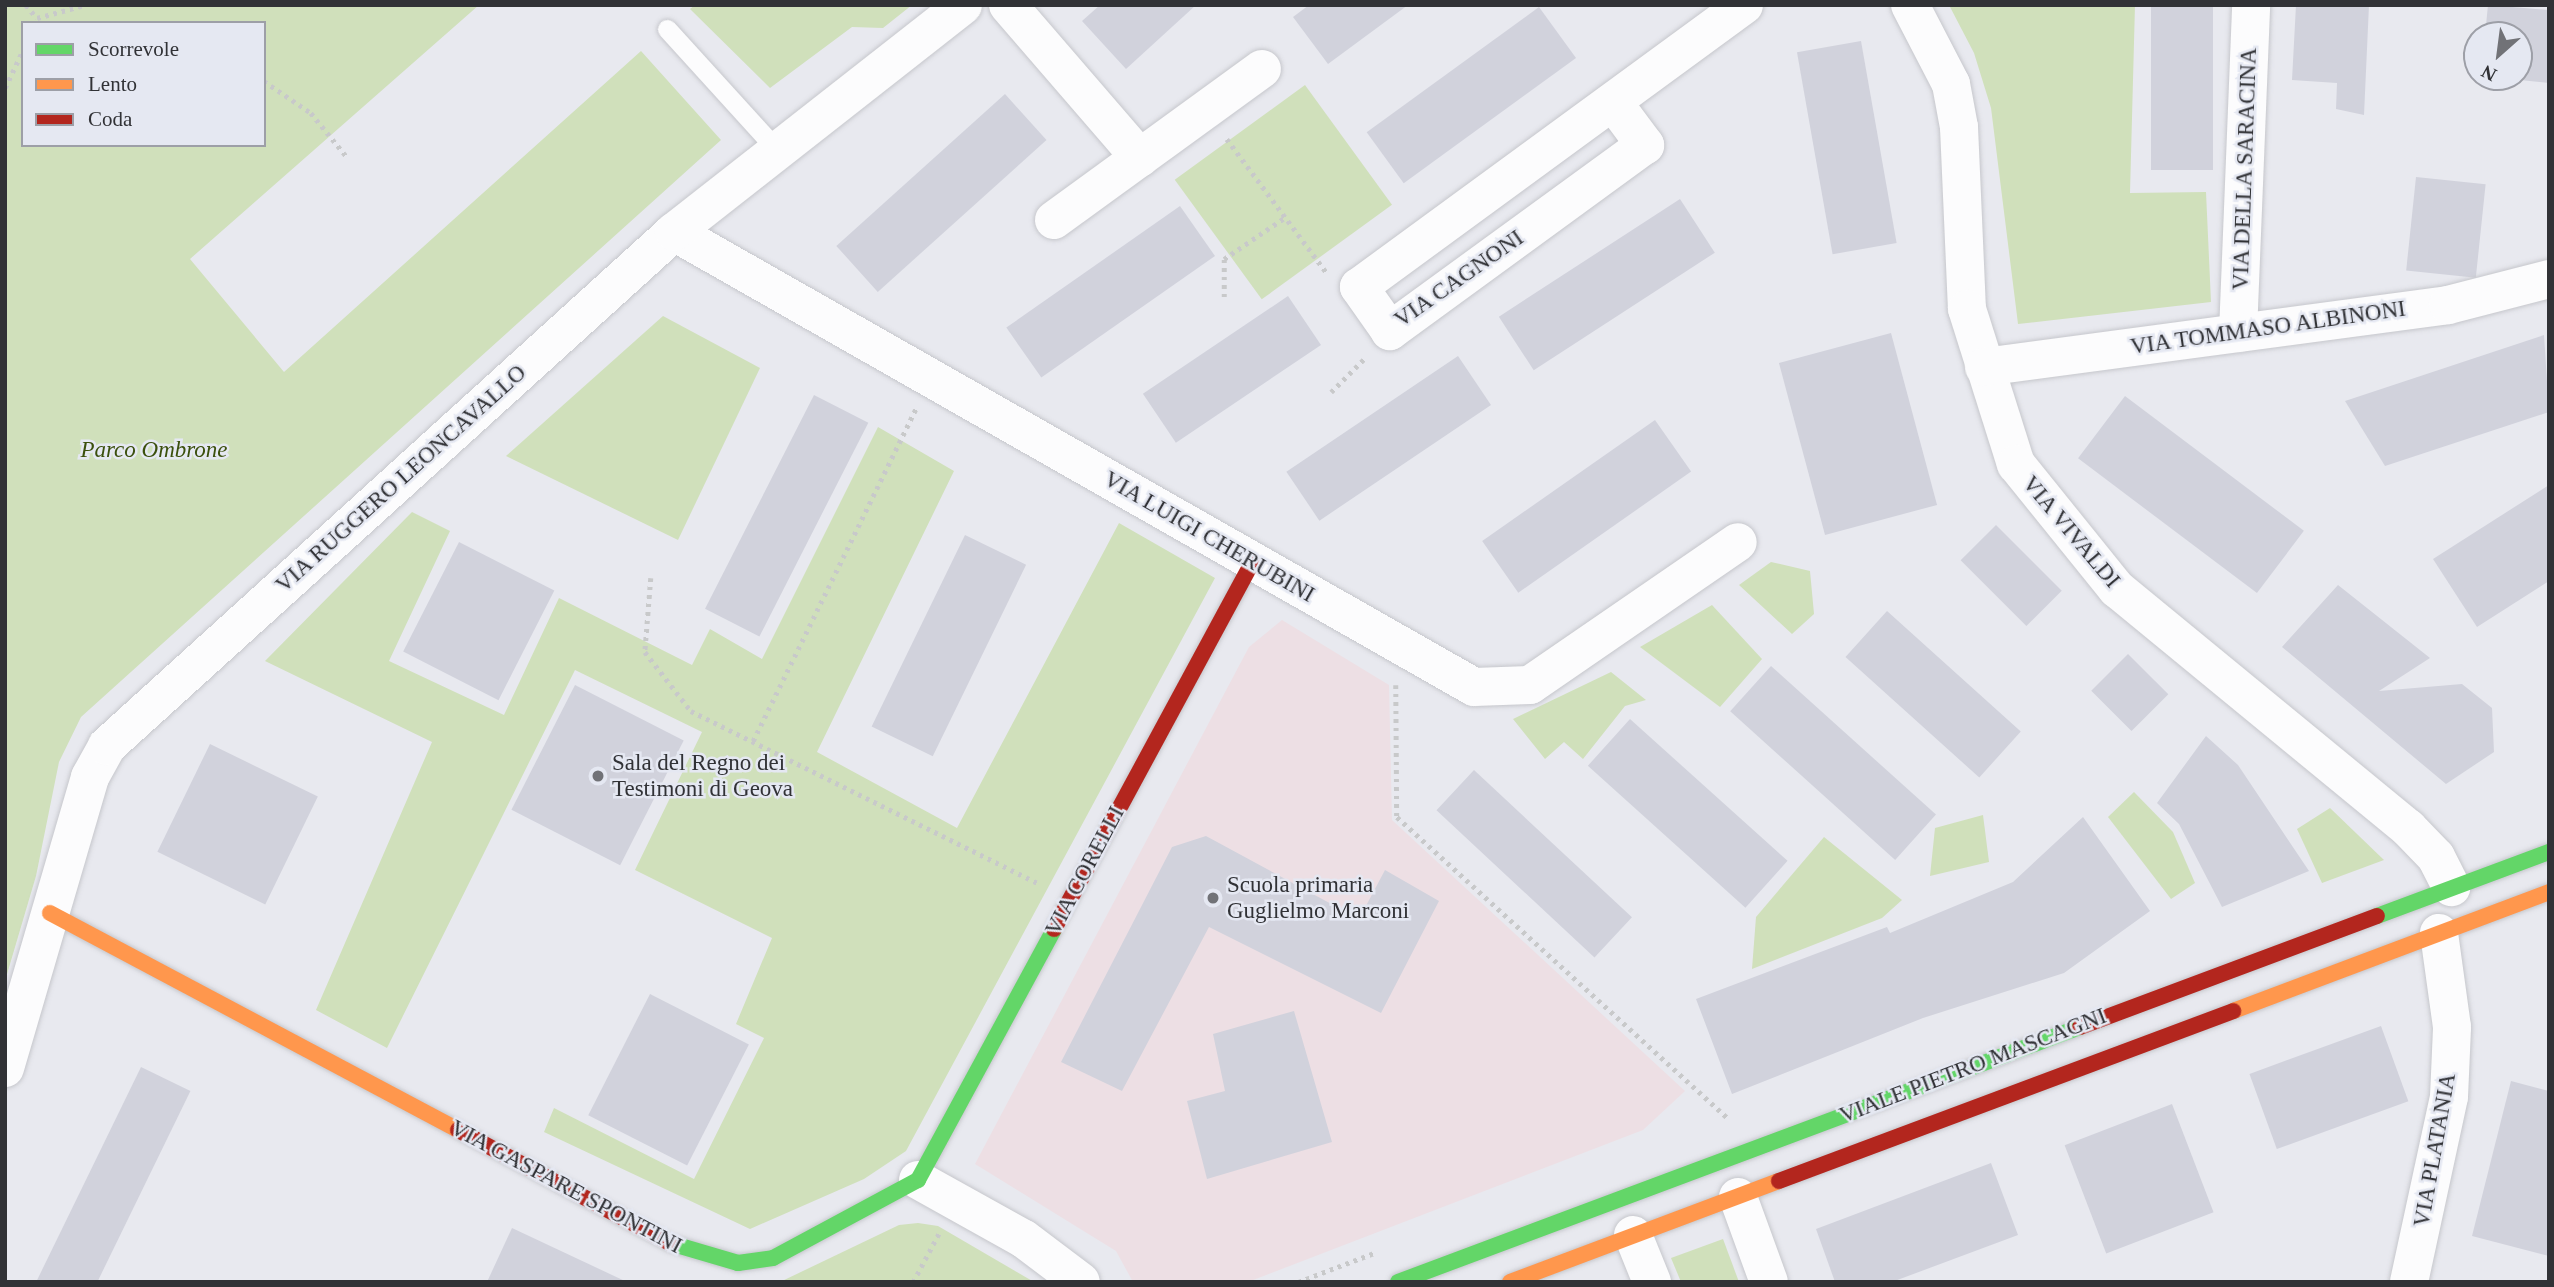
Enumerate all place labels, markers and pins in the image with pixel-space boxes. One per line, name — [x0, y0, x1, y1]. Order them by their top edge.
place label: Sala del Regno dei Testimoni di Geova — [612, 749, 793, 803]
marker: Sala del Regno dei Testimoni di Geova — [590, 768, 606, 784]
place label: Scuola primaria Guglielmo Marconi — [1227, 871, 1409, 925]
marker: Scuola primaria Guglielmo Marconi — [1205, 890, 1221, 906]

